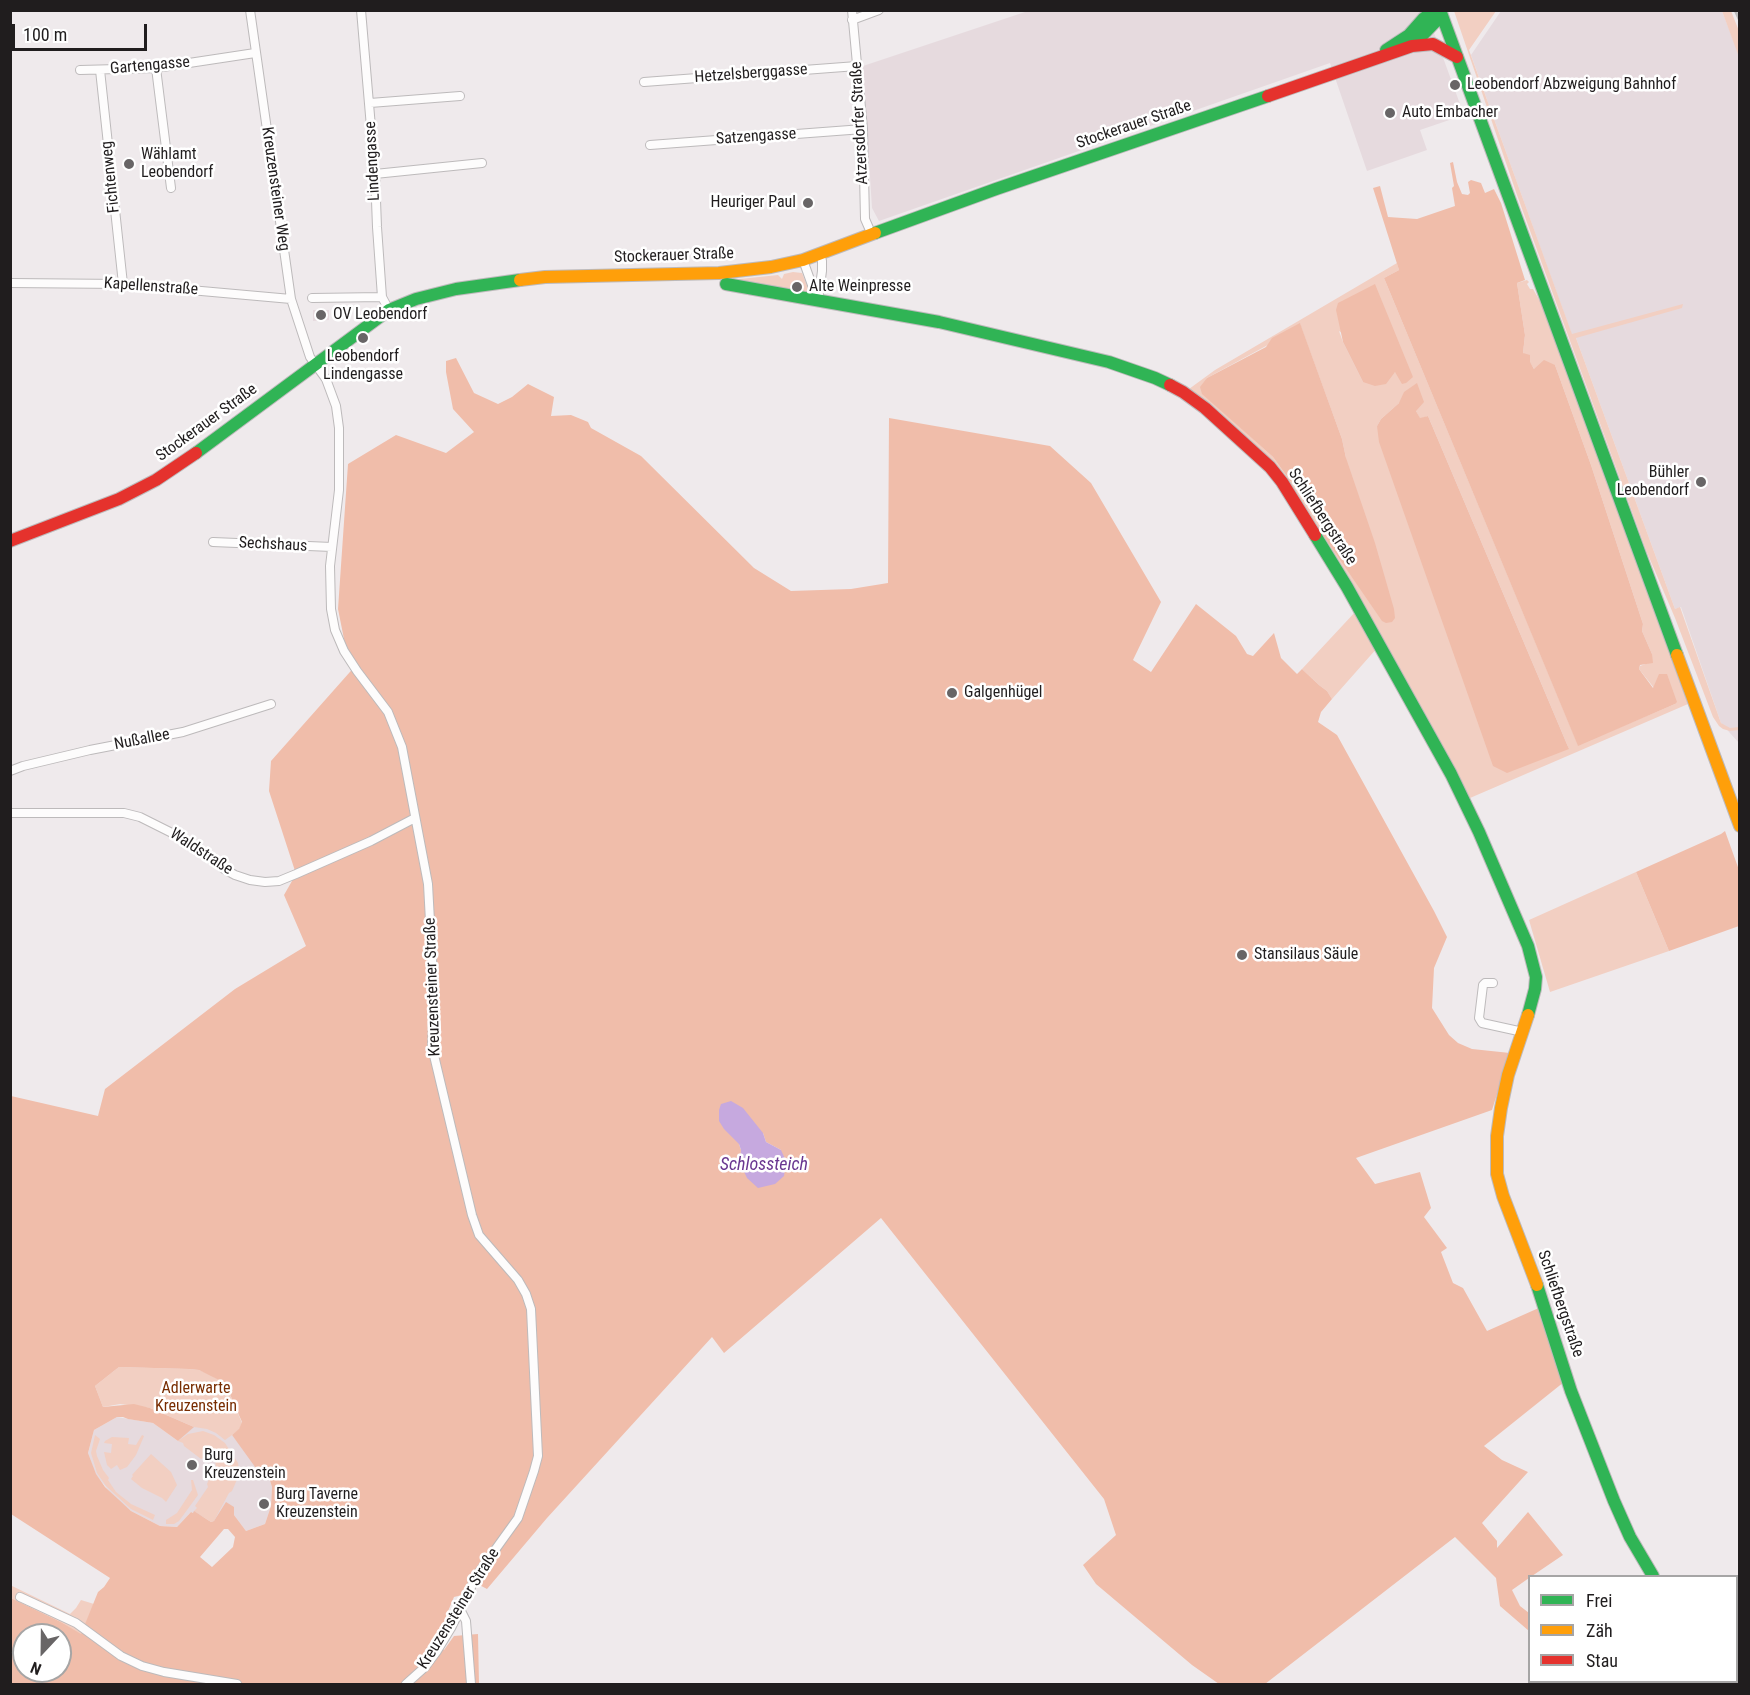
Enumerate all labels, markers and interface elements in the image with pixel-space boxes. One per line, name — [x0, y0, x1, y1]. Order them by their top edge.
scale bar — [15, 12, 150, 50]
text: 100 m — [23, 24, 67, 45]
street label: Gartengasse — [109, 53, 191, 79]
street label: Hetzelsberggasse — [694, 60, 808, 88]
street label: Atzersdorfer Straße — [847, 61, 873, 185]
place label: Leobendorf Abzweigung Bahnhof — [1467, 75, 1676, 95]
marker: Leobendorf Abzweigung Bahnhof — [1448, 78, 1462, 92]
street label: Stockerauer Straße — [1074, 96, 1194, 154]
place label: Auto Embacher — [1402, 103, 1498, 123]
marker: Auto Embacher — [1383, 106, 1397, 120]
street label: Lindengasse — [361, 121, 385, 201]
street label: Satzengasse — [715, 125, 797, 149]
street label: Kreuzensteiner Weg — [257, 126, 293, 252]
street label: Fichtenweg — [98, 140, 124, 214]
place label: Wählamt Leobendorf — [141, 145, 213, 183]
marker: Wählamt Leobendorf — [122, 157, 136, 171]
place label: Heuriger Paul — [711, 193, 796, 213]
marker: Heuriger Paul — [801, 196, 815, 210]
street label: Stockerauer Straße — [614, 244, 734, 268]
street label: Kapellenstraße — [103, 274, 199, 300]
place label: Alte Weinpresse — [809, 277, 911, 297]
marker: Alte Weinpresse — [790, 280, 804, 294]
place label: OV Leobendorf — [333, 305, 427, 325]
marker: OV Leobendorf — [314, 308, 328, 322]
marker: Leobendorf Lindengasse — [356, 331, 370, 345]
place label: Leobendorf Lindengasse — [323, 347, 403, 385]
street label: Stockerauer Straße — [153, 380, 261, 466]
place label: Bühler Leobendorf — [1617, 463, 1689, 501]
street label: Schliefbergstraße — [1284, 465, 1360, 569]
marker: Bühler Leobendorf — [1694, 475, 1708, 489]
street label: Sechshaus — [238, 534, 308, 556]
place label: Galgenhügel — [964, 683, 1042, 703]
marker: Galgenhügel — [945, 686, 959, 700]
street label: Nußallee — [113, 725, 171, 755]
street label: Waldstraße — [166, 825, 236, 879]
street label: Kreuzensteiner Straße — [421, 917, 445, 1057]
place label: Stansilaus Säule — [1254, 945, 1358, 965]
marker: Stansilaus Säule — [1235, 948, 1249, 962]
water label: Schlossteich — [720, 1154, 808, 1176]
street label: Schliefbergstraße — [1533, 1248, 1587, 1360]
park label: Adlerwarte Kreuzenstein — [155, 1379, 237, 1417]
place label: Burg Kreuzenstein — [204, 1446, 286, 1484]
marker: Burg Kreuzenstein — [185, 1458, 199, 1472]
place label: Burg Taverne Kreuzenstein — [276, 1485, 358, 1523]
marker: Burg Taverne Kreuzenstein — [257, 1497, 271, 1511]
street label: Kreuzensteiner Straße — [414, 1545, 504, 1673]
legend — [1528, 1575, 1738, 1683]
text: Frei — [1586, 1590, 1612, 1611]
text: Zäh — [1586, 1620, 1613, 1641]
north arrow — [12, 1623, 72, 1683]
text: Stau — [1586, 1650, 1618, 1671]
text: N — [28, 1658, 44, 1679]

